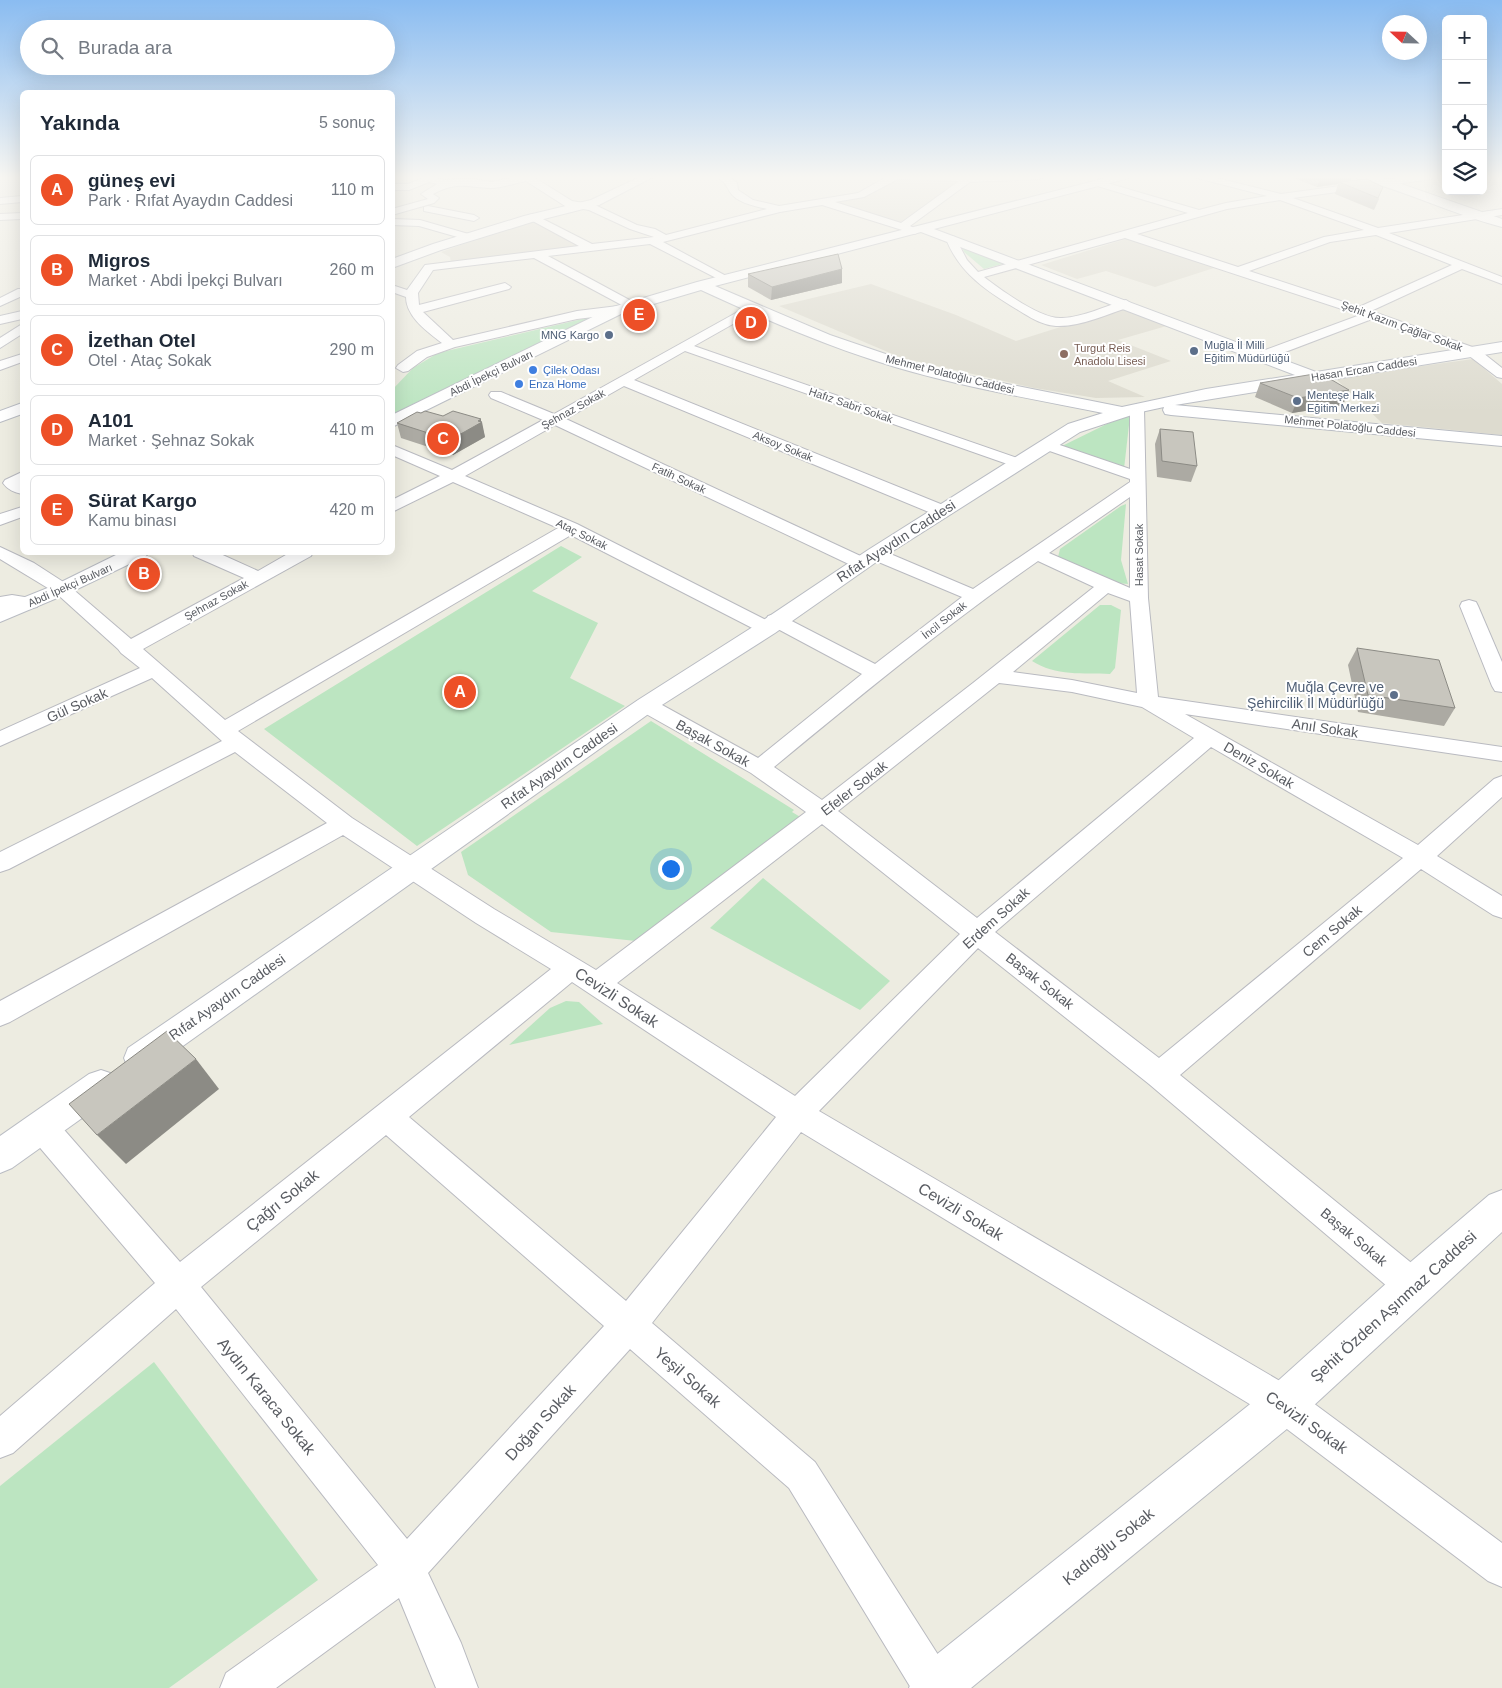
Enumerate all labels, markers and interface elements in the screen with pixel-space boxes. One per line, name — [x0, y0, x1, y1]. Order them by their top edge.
north arrow — [1382, 15, 1427, 60]
map controls — [1442, 15, 1487, 195]
button: + — [1442, 15, 1487, 60]
search box — [20, 20, 395, 75]
icon: search — [38, 34, 66, 62]
text: Burada ara — [78, 37, 172, 58]
button: − — [1442, 60, 1487, 105]
button: locate — [1442, 105, 1487, 150]
text: Yakında — [40, 111, 119, 134]
text: 5 sonuç — [319, 114, 375, 131]
button: layers — [1442, 150, 1487, 195]
text: güneş evi — [88, 170, 176, 191]
text: A — [51, 181, 63, 198]
text: 110 m — [331, 181, 374, 198]
text: Park · Rıfat Ayaydın Caddesi — [88, 192, 293, 209]
text: Migros — [88, 250, 150, 271]
text: B — [51, 261, 63, 278]
text: 260 m — [330, 261, 374, 278]
text: Market · Abdi İpekçi Bulvarı — [88, 272, 283, 289]
pin: E — [623, 296, 655, 334]
street label: Şehit Kazım Çağlar Sokak — [1340, 298, 1465, 354]
pin: D — [735, 304, 767, 342]
place label: MNG Kargo — [541, 329, 599, 341]
marker: MNG Kargo — [603, 329, 615, 341]
text: İzethan Otel — [88, 330, 196, 351]
place label: Muğla İl Milli Eğitim Müdürlüğü — [1204, 339, 1290, 364]
text: C — [51, 341, 63, 358]
text: 290 m — [330, 341, 374, 358]
place label: Turgut Reis Anadolu Lisesi — [1074, 342, 1146, 367]
marker: Muğla İl Milli Eğitim Müdürlüğü — [1188, 345, 1200, 357]
street label: Abdi İpekçi Bulvarı — [447, 348, 535, 398]
marker: Turgut Reis Anadolu Lisesi — [1058, 348, 1070, 360]
text: Otel · Ataç Sokak — [88, 352, 212, 369]
street label: Mehmet Polatoğlu Caddesi — [884, 352, 1016, 396]
street label: Hasan Ercan Caddesi — [1310, 355, 1418, 383]
marker: Çilek Odası — [527, 364, 539, 376]
place label: Çilek Odası — [543, 364, 600, 376]
marker: Enza Home — [513, 378, 525, 390]
place label: Enza Home — [529, 378, 586, 390]
street label: Hafız Sabri Sokak — [807, 385, 895, 425]
street label: Şehnaz Sokak — [539, 386, 607, 431]
place label: Menteşe Halk Eğitim Merkezi — [1307, 389, 1379, 414]
marker: Menteşe Halk Eğitim Merkezi — [1291, 395, 1303, 407]
text: A101 — [88, 410, 133, 431]
street label: Mehmet Polatoğlu Caddesi — [1284, 413, 1416, 439]
pin: C — [427, 420, 459, 458]
text: D — [51, 421, 63, 438]
text: 410 m — [330, 421, 374, 438]
street label: Aksoy Sokak — [751, 429, 815, 464]
text: Market · Şehnaz Sokak — [88, 432, 254, 449]
street label: Fatih Sokak — [650, 460, 708, 496]
text: Sürat Kargo — [88, 490, 197, 511]
street label: Rıfat Ayaydın Caddesi — [834, 497, 958, 585]
text: E — [52, 501, 62, 518]
text: 420 m — [330, 501, 374, 518]
text: Kamu binası — [88, 512, 177, 529]
street label: Ataç Sokak — [554, 516, 610, 552]
street label: Hasat Sokak — [1133, 523, 1145, 586]
pin: B — [128, 555, 160, 593]
street label: Abdi İpekçi Bulvarı — [26, 561, 114, 609]
street label: Şehnaz Sokak — [182, 577, 250, 622]
street label: İncil Sokak — [919, 599, 969, 641]
pin: A — [444, 673, 476, 711]
place label: Muğla Çevre ve Şehircilik İl Müdürlüğü — [1247, 679, 1384, 711]
street label: Gül Sokak — [44, 684, 111, 725]
marker: Muğla Çevre ve Şehircilik İl Müdürlüğü — [1388, 689, 1400, 701]
street label: Anıl Sokak — [1291, 715, 1360, 741]
street label: Başak Sokak — [673, 716, 753, 770]
street label: Rıfat Ayaydın Caddesi — [498, 720, 620, 812]
street label: Deniz Sokak — [1221, 738, 1298, 792]
street label: Efeler Sokak — [818, 757, 891, 819]
your location — [658, 856, 684, 882]
street label: Erdem Sokak — [959, 883, 1033, 952]
street label: Cem Sokak — [1299, 901, 1366, 960]
street label: Başak Sokak — [1003, 950, 1078, 1013]
street label: Rıfat Ayaydın Caddesi — [166, 951, 288, 1043]
street label: Cevizli Sokak — [572, 964, 662, 1031]
street label: Çağrı Sokak — [243, 1165, 323, 1235]
street label: Cevizli Sokak — [915, 1179, 1007, 1244]
street label: Başak Sokak — [1318, 1205, 1391, 1270]
street label: Şehit Özden Aşınmaz Caddesi — [1307, 1227, 1480, 1385]
street label: Aydın Karaca Sokak — [214, 1335, 319, 1459]
street label: Yeşil Sokak — [651, 1344, 725, 1411]
street label: Doğan Sokak — [502, 1380, 579, 1464]
street label: Cevizli Sokak — [1263, 1388, 1352, 1457]
street label: Kadıoğlu Sokak — [1059, 1504, 1158, 1588]

